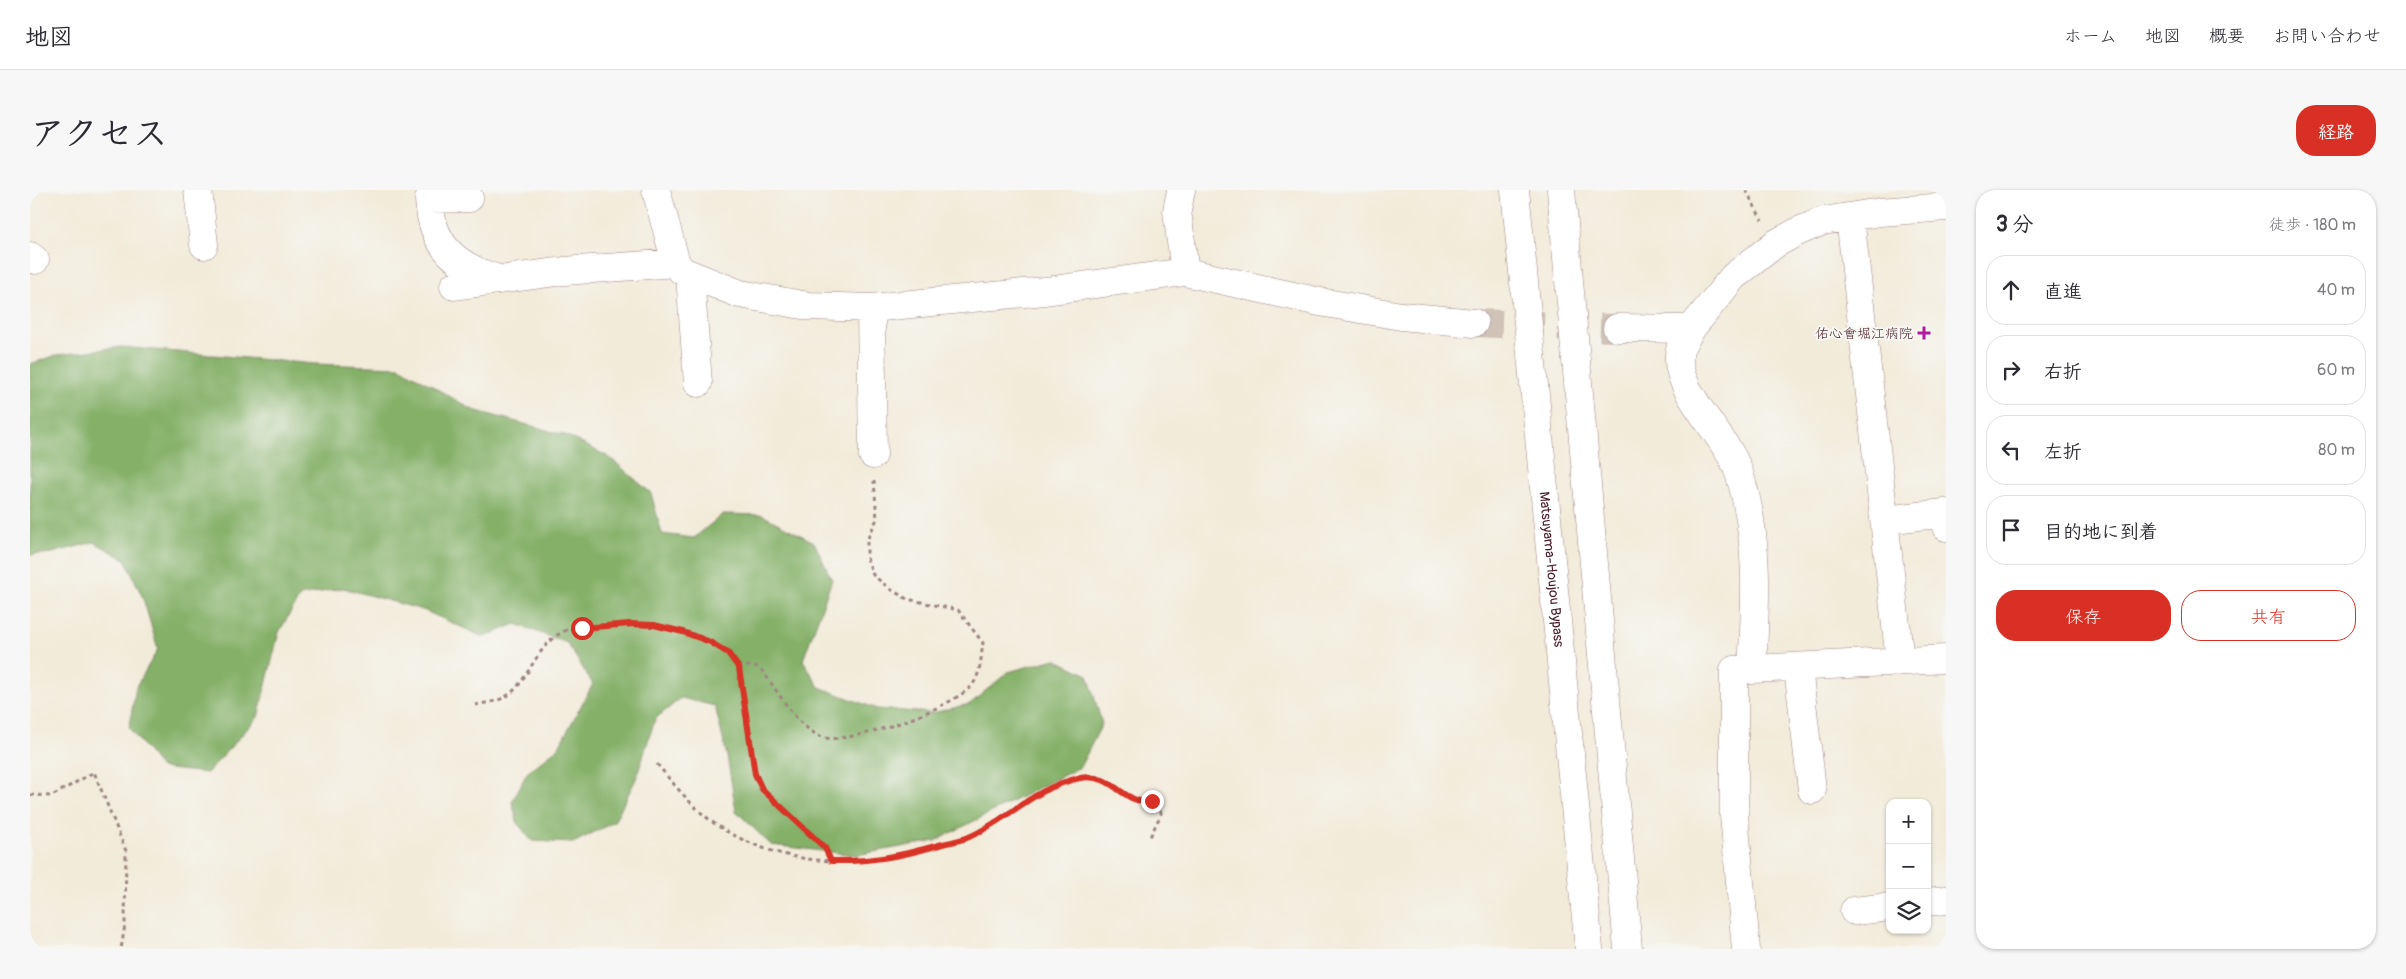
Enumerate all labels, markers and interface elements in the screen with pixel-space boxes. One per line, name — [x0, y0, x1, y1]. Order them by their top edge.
text: 地図 — [25, 23, 73, 52]
text: ホーム — [2064, 25, 2117, 48]
text: 地図 — [2145, 25, 2181, 48]
text: 概要 — [2209, 25, 2245, 48]
text: お問い合わせ — [2273, 25, 2381, 48]
button: 経路 — [2296, 105, 2376, 156]
text: アクセス — [30, 112, 168, 156]
text: 3 分 — [1996, 211, 2033, 238]
text: 徒歩 · 180 m — [2269, 215, 2356, 235]
icon: ahead — [1997, 276, 2025, 304]
text: 直進 — [2044, 280, 2082, 304]
text: 40 m — [2317, 280, 2355, 300]
place label: 佑心會堀江病院 — [1815, 325, 1913, 342]
marker: 佑心會堀江病院 — [1917, 326, 1931, 340]
icon: right — [1997, 356, 2025, 384]
text: 右折 — [2044, 360, 2082, 384]
text: 60 m — [2317, 360, 2355, 380]
icon: left — [1997, 436, 2025, 464]
text: 左折 — [2044, 440, 2082, 464]
text: 80 m — [2318, 440, 2355, 460]
street label: Matsuyama-Houjou Bypass — [1535, 491, 1568, 649]
icon: arrive — [1997, 516, 2025, 544]
text: 目的地に到着 — [2044, 520, 2158, 544]
button: 保存 — [1996, 590, 2171, 641]
button: 共有 — [2181, 590, 2356, 641]
route start — [571, 617, 594, 640]
route end — [1141, 790, 1164, 813]
map controls — [1886, 799, 1931, 934]
button: + — [1886, 799, 1931, 844]
button: − — [1886, 844, 1931, 889]
button: layers — [1886, 889, 1931, 934]

